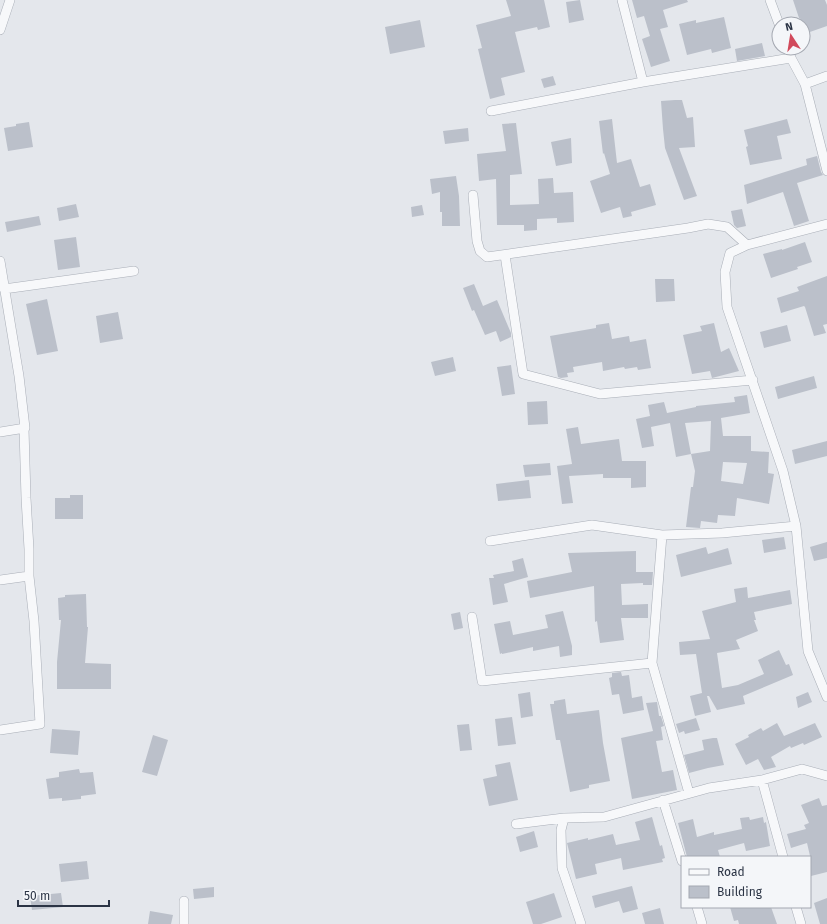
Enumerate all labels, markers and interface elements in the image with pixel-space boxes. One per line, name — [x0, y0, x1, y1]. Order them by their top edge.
north arrow — [771, 16, 811, 56]
text: N — [784, 20, 794, 34]
legend — [681, 856, 811, 908]
text: Road — [717, 865, 745, 879]
scale bar — [18, 882, 109, 908]
text: Building — [717, 885, 763, 899]
text: 50 m — [24, 889, 50, 903]

